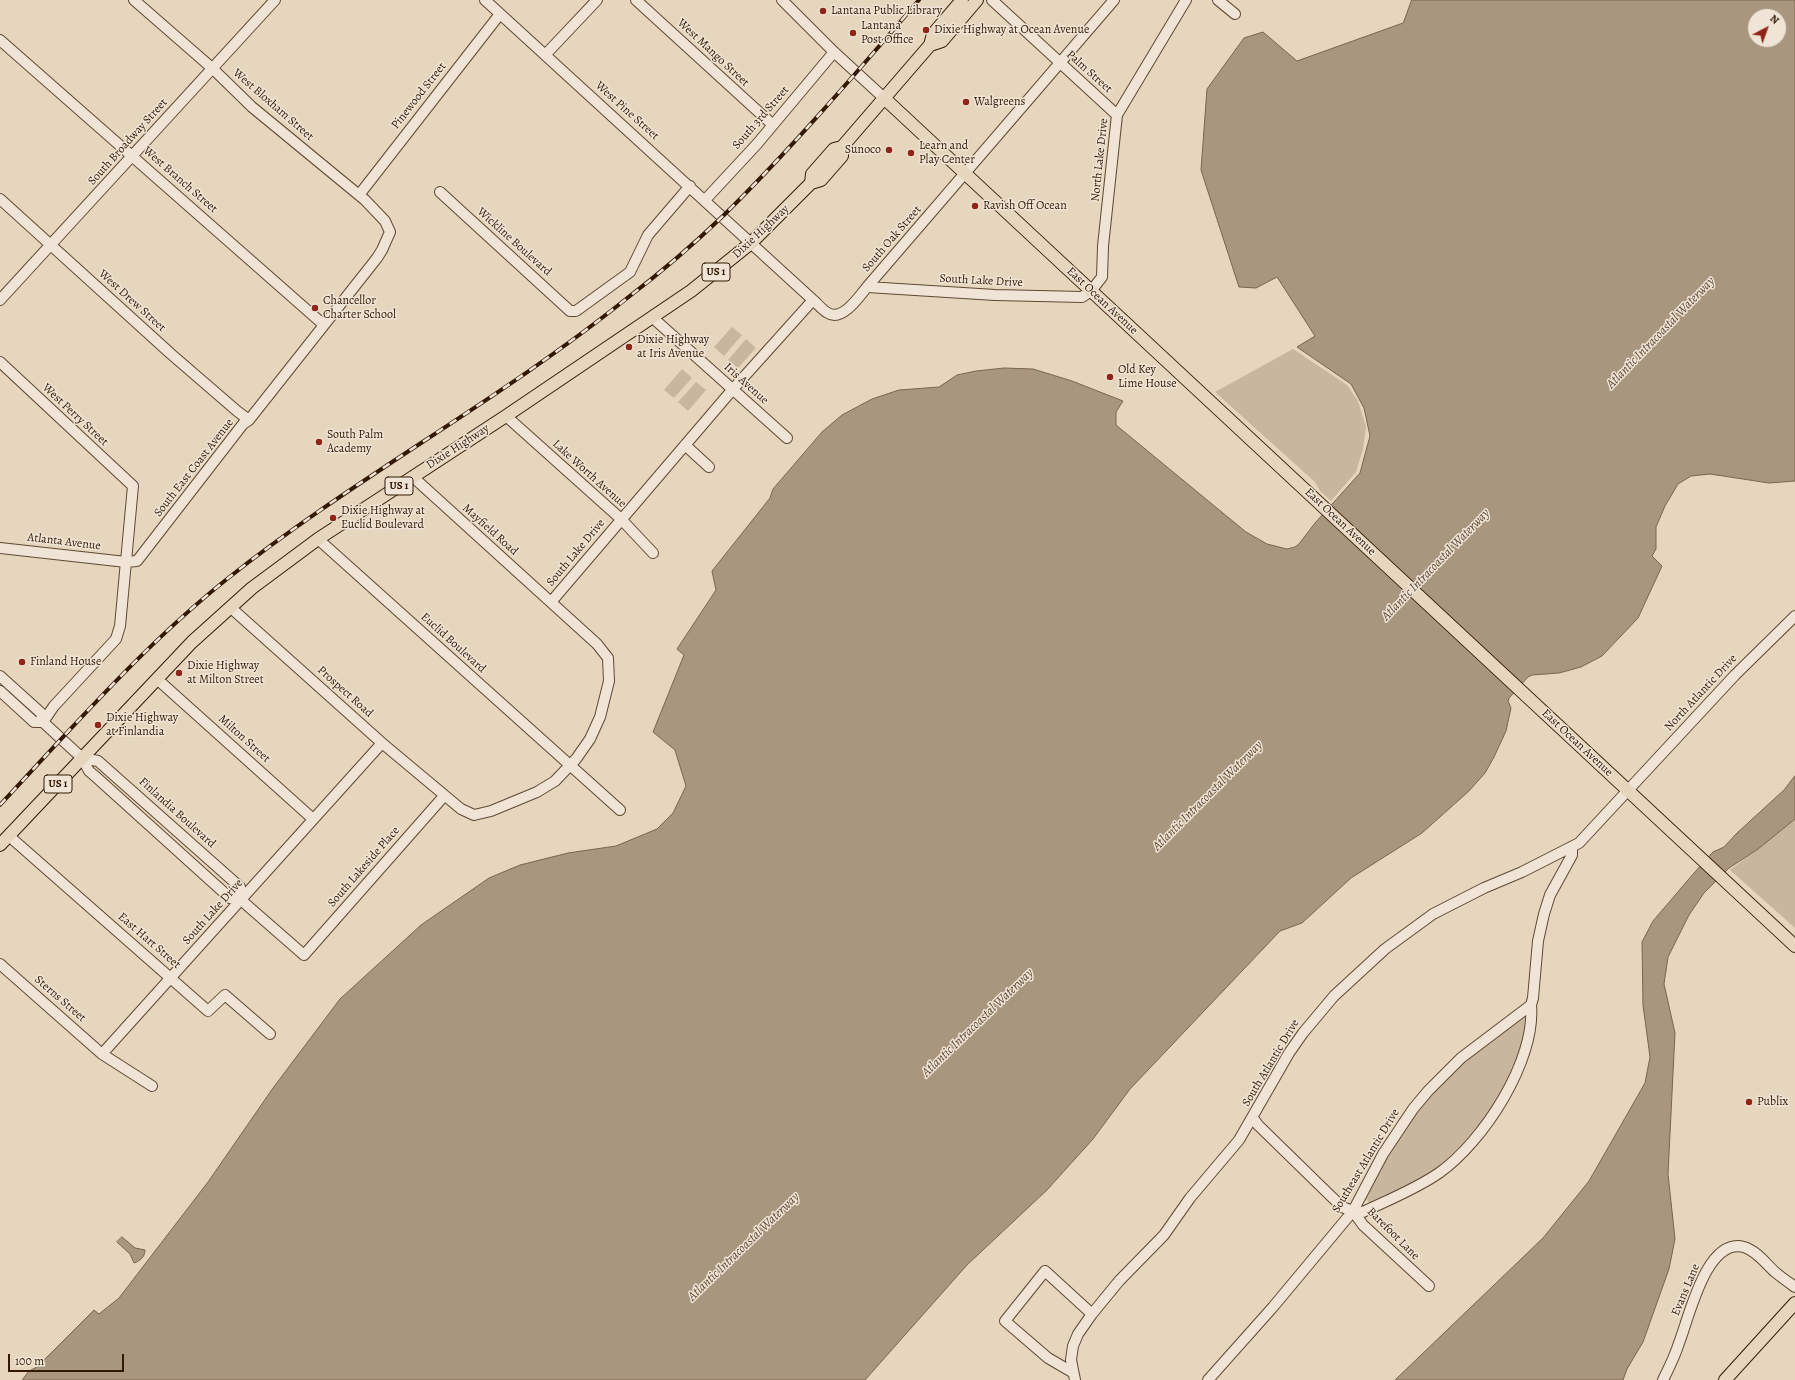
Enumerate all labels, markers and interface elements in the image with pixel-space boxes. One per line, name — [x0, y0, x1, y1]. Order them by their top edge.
place label: Lantana Public Library — [831, 4, 942, 18]
marker: Lantana Public Library — [818, 6, 828, 16]
north arrow — [1747, 8, 1787, 48]
text: N — [1767, 11, 1782, 28]
street label: West Mango Street — [674, 16, 752, 90]
place label: Lantana Post Office — [861, 19, 913, 47]
place label: Dixie Highway at Ocean Avenue — [934, 23, 1089, 37]
marker: Dixie Highway at Ocean Avenue — [921, 25, 931, 35]
marker: Lantana Post Office — [848, 28, 858, 38]
street label: Palm Street — [1063, 48, 1115, 96]
street label: Pinewood Street — [389, 60, 449, 132]
street label: West Bloxham Street — [230, 66, 316, 144]
street label: West Pine Street — [592, 79, 662, 143]
street label: South 3rd Street — [730, 83, 792, 153]
place label: Walgreens — [974, 95, 1025, 109]
street label: South Broadway Street — [85, 96, 171, 188]
marker: Walgreens — [961, 97, 971, 107]
street label: North Lake Drive — [1088, 118, 1112, 202]
place label: Learn and Play Center — [919, 139, 975, 167]
place label: Sunoco — [845, 143, 881, 157]
street label: West Branch Street — [140, 144, 220, 216]
marker: Sunoco — [884, 145, 894, 155]
marker: Learn and Play Center — [906, 148, 916, 158]
place label: Ravish Off Ocean — [983, 199, 1067, 213]
marker: Ravish Off Ocean — [970, 201, 980, 211]
street label: Dixie Highway — [730, 202, 792, 262]
street label: South Oak Street — [859, 203, 925, 275]
street label: Wickline Boulevard — [474, 205, 554, 279]
road number: US 1 — [702, 263, 730, 281]
street label: East Ocean Avenue — [1063, 264, 1141, 338]
street label: West Drew Street — [95, 267, 169, 335]
street label: South Lake Drive — [939, 272, 1023, 290]
water label: Atlantic Intracoastal Waterway — [1603, 274, 1719, 392]
place label: Chancellor Charter School — [323, 294, 396, 322]
marker: Chancellor Charter School — [310, 303, 320, 313]
place label: Dixie Highway at Iris Avenue — [637, 333, 709, 361]
marker: Dixie Highway at Iris Avenue — [624, 342, 634, 352]
street label: Iris Avenue — [721, 360, 771, 408]
place label: Old Key Lime House — [1118, 363, 1177, 391]
marker: Old Key Lime House — [1105, 372, 1115, 382]
street label: West Perry Street — [39, 381, 111, 449]
street label: South East Coast Avenue — [151, 416, 237, 520]
street label: Dixie Highway — [424, 421, 492, 473]
place label: South Palm Academy — [327, 428, 383, 456]
marker: South Palm Academy — [314, 437, 324, 447]
street label: Lake Worth Avenue — [549, 437, 629, 511]
road number: US 1 — [385, 477, 413, 495]
street label: East Ocean Avenue — [1301, 485, 1379, 559]
street label: Mayfield Road — [459, 501, 521, 559]
place label: Dixie Highway at Euclid Boulevard — [341, 504, 425, 532]
water label: Atlantic Intracoastal Waterway — [1378, 506, 1494, 624]
marker: Dixie Highway at Euclid Boulevard — [328, 513, 338, 523]
street label: South Lake Drive — [544, 516, 608, 590]
street label: Atlanta Avenue — [27, 530, 101, 554]
street label: Euclid Boulevard — [417, 610, 489, 676]
street label: North Atlantic Drive — [1662, 652, 1740, 734]
place label: Finland House — [30, 655, 101, 669]
marker: Finland House — [17, 657, 27, 667]
place label: Dixie Highway at Milton Street — [187, 659, 264, 687]
street label: Prospect Road — [314, 663, 376, 721]
marker: Dixie Highway at Milton Street — [174, 668, 184, 678]
street label: East Ocean Avenue — [1538, 706, 1616, 780]
place label: Dixie Highway at Finlandia — [106, 711, 178, 739]
street label: Milton Street — [215, 712, 273, 766]
marker: Dixie Highway at Finlandia — [93, 720, 103, 730]
water label: Atlantic Intracoastal Waterway — [1150, 738, 1266, 854]
road number: US 1 — [44, 775, 72, 793]
street label: Finlandia Boulevard — [136, 775, 218, 851]
street label: South Lakeside Place — [325, 824, 403, 910]
street label: South Lake Drive — [180, 876, 246, 948]
street label: East Hart Street — [115, 910, 183, 972]
water label: Atlantic Intracoastal Waterway — [919, 965, 1037, 1081]
street label: Sterns Street — [31, 973, 89, 1025]
street label: South Atlantic Drive — [1239, 1017, 1303, 1109]
place label: Publix — [1757, 1095, 1788, 1109]
marker: Publix — [1744, 1097, 1754, 1107]
street label: Southeast Atlantic Drive — [1329, 1106, 1403, 1216]
water label: Atlantic Intracoastal Waterway — [685, 1189, 803, 1305]
street label: Barefoot Lane — [1364, 1205, 1422, 1263]
street label: Evans Lane — [1669, 1262, 1703, 1318]
scale bar — [10, 1346, 126, 1372]
text: 100 m — [15, 1353, 44, 1369]

